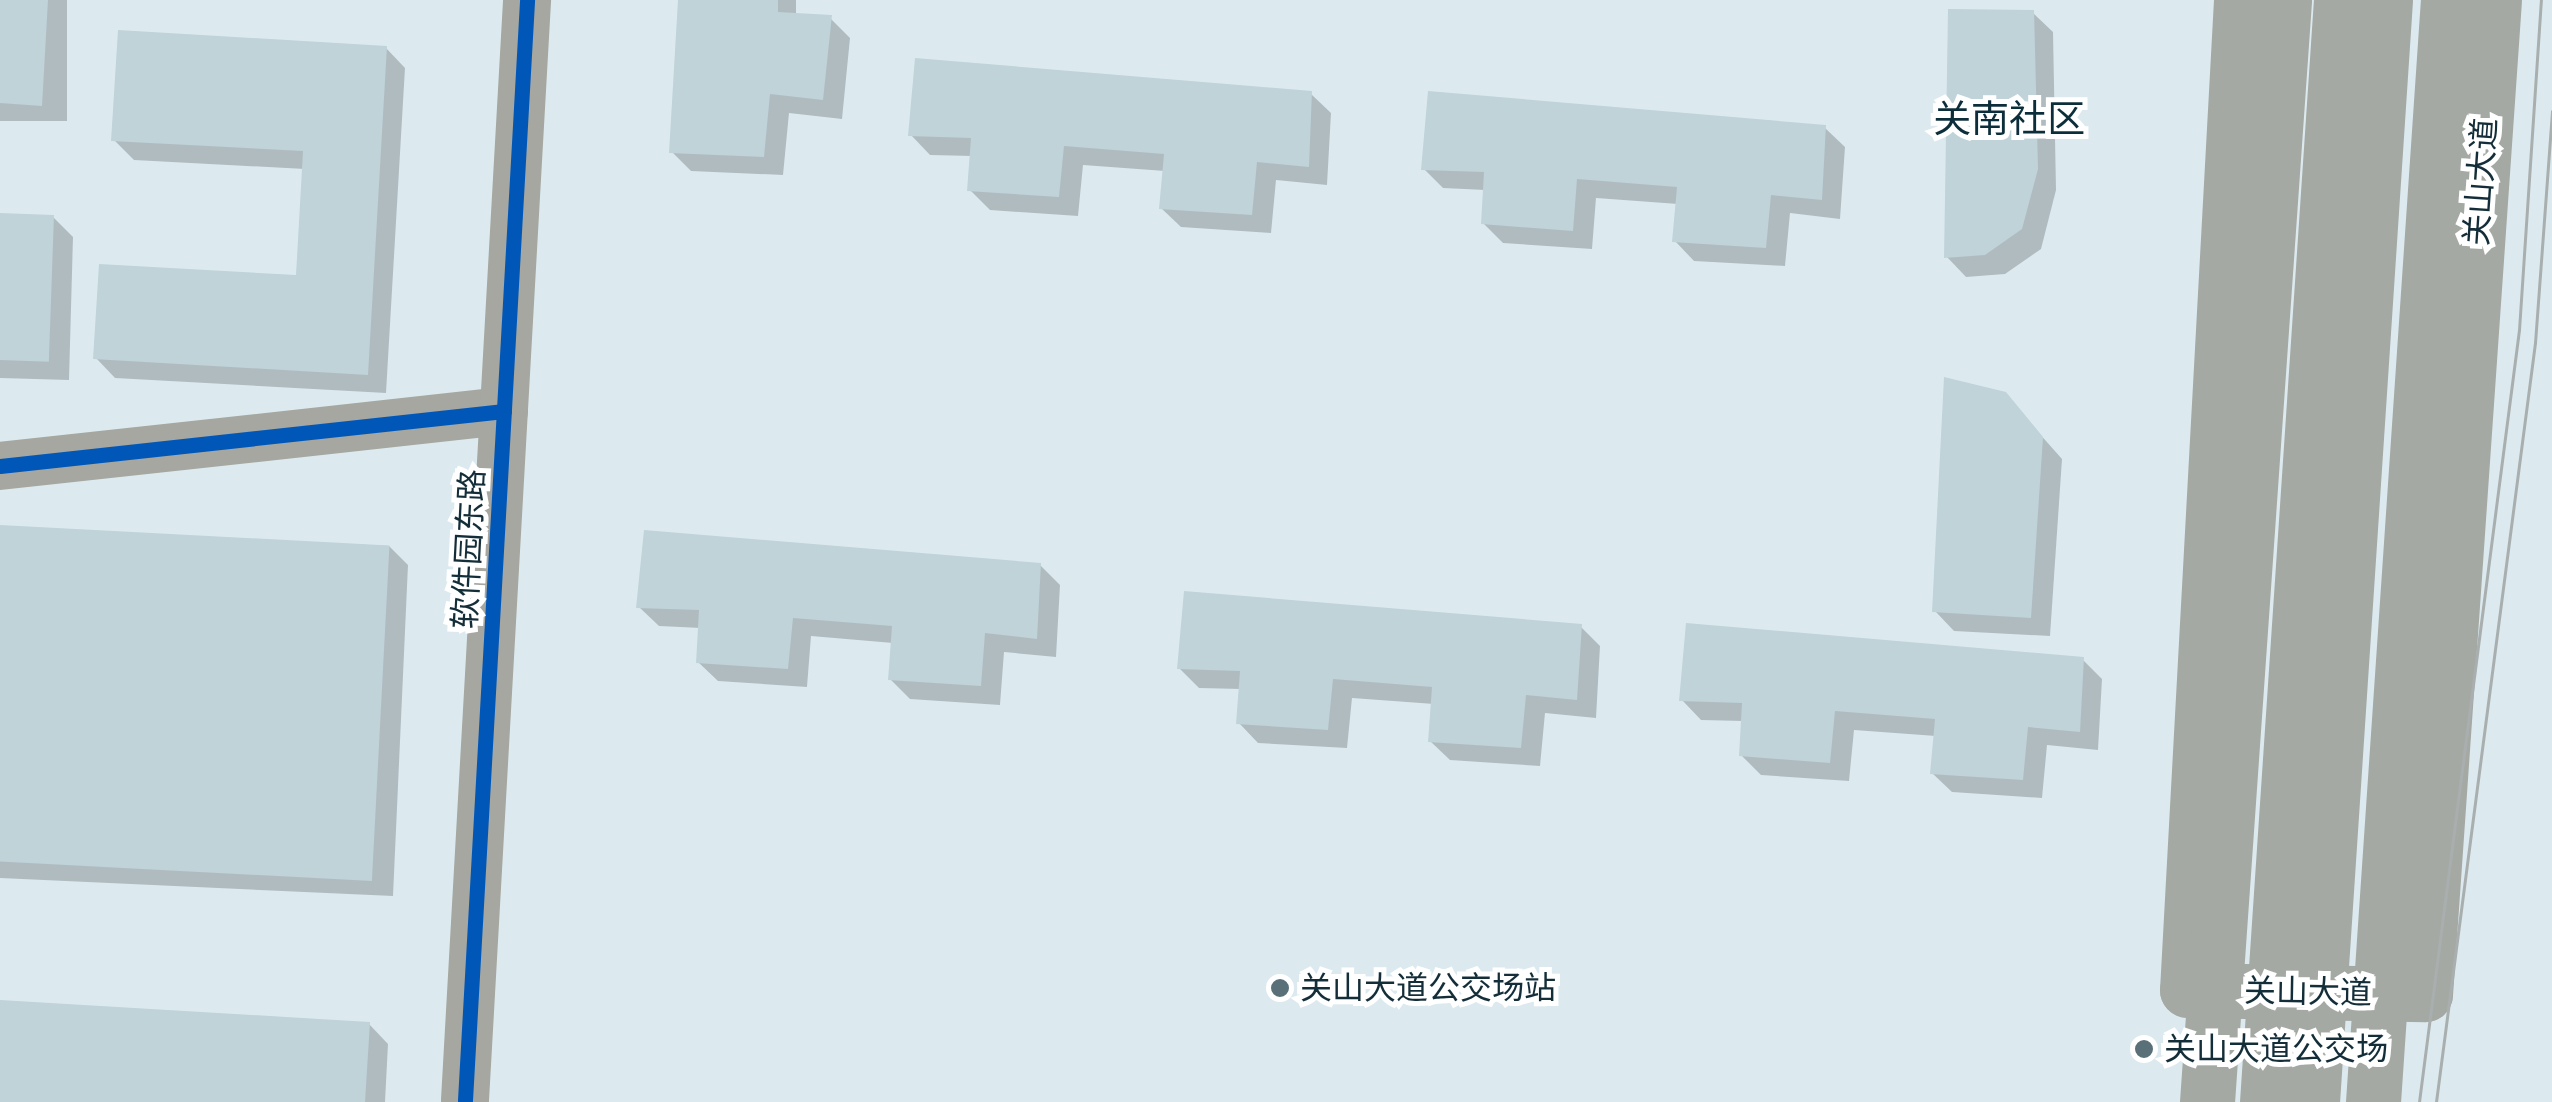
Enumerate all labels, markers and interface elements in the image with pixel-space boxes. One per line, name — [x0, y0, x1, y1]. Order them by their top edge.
district label: 关南社区 — [1933, 97, 2085, 143]
street label: 关山大道 — [2457, 117, 2505, 247]
street label: 软件园东路 — [446, 468, 492, 630]
place label: 关山大道公交场站 — [1300, 969, 1556, 1007]
street label: 关山大道 — [2244, 972, 2372, 1012]
marker: 关山大道公交场站 — [1269, 977, 1291, 999]
place label: 关山大道公交场 — [2164, 1030, 2388, 1068]
marker: 关山大道公交场 — [2133, 1038, 2155, 1060]

